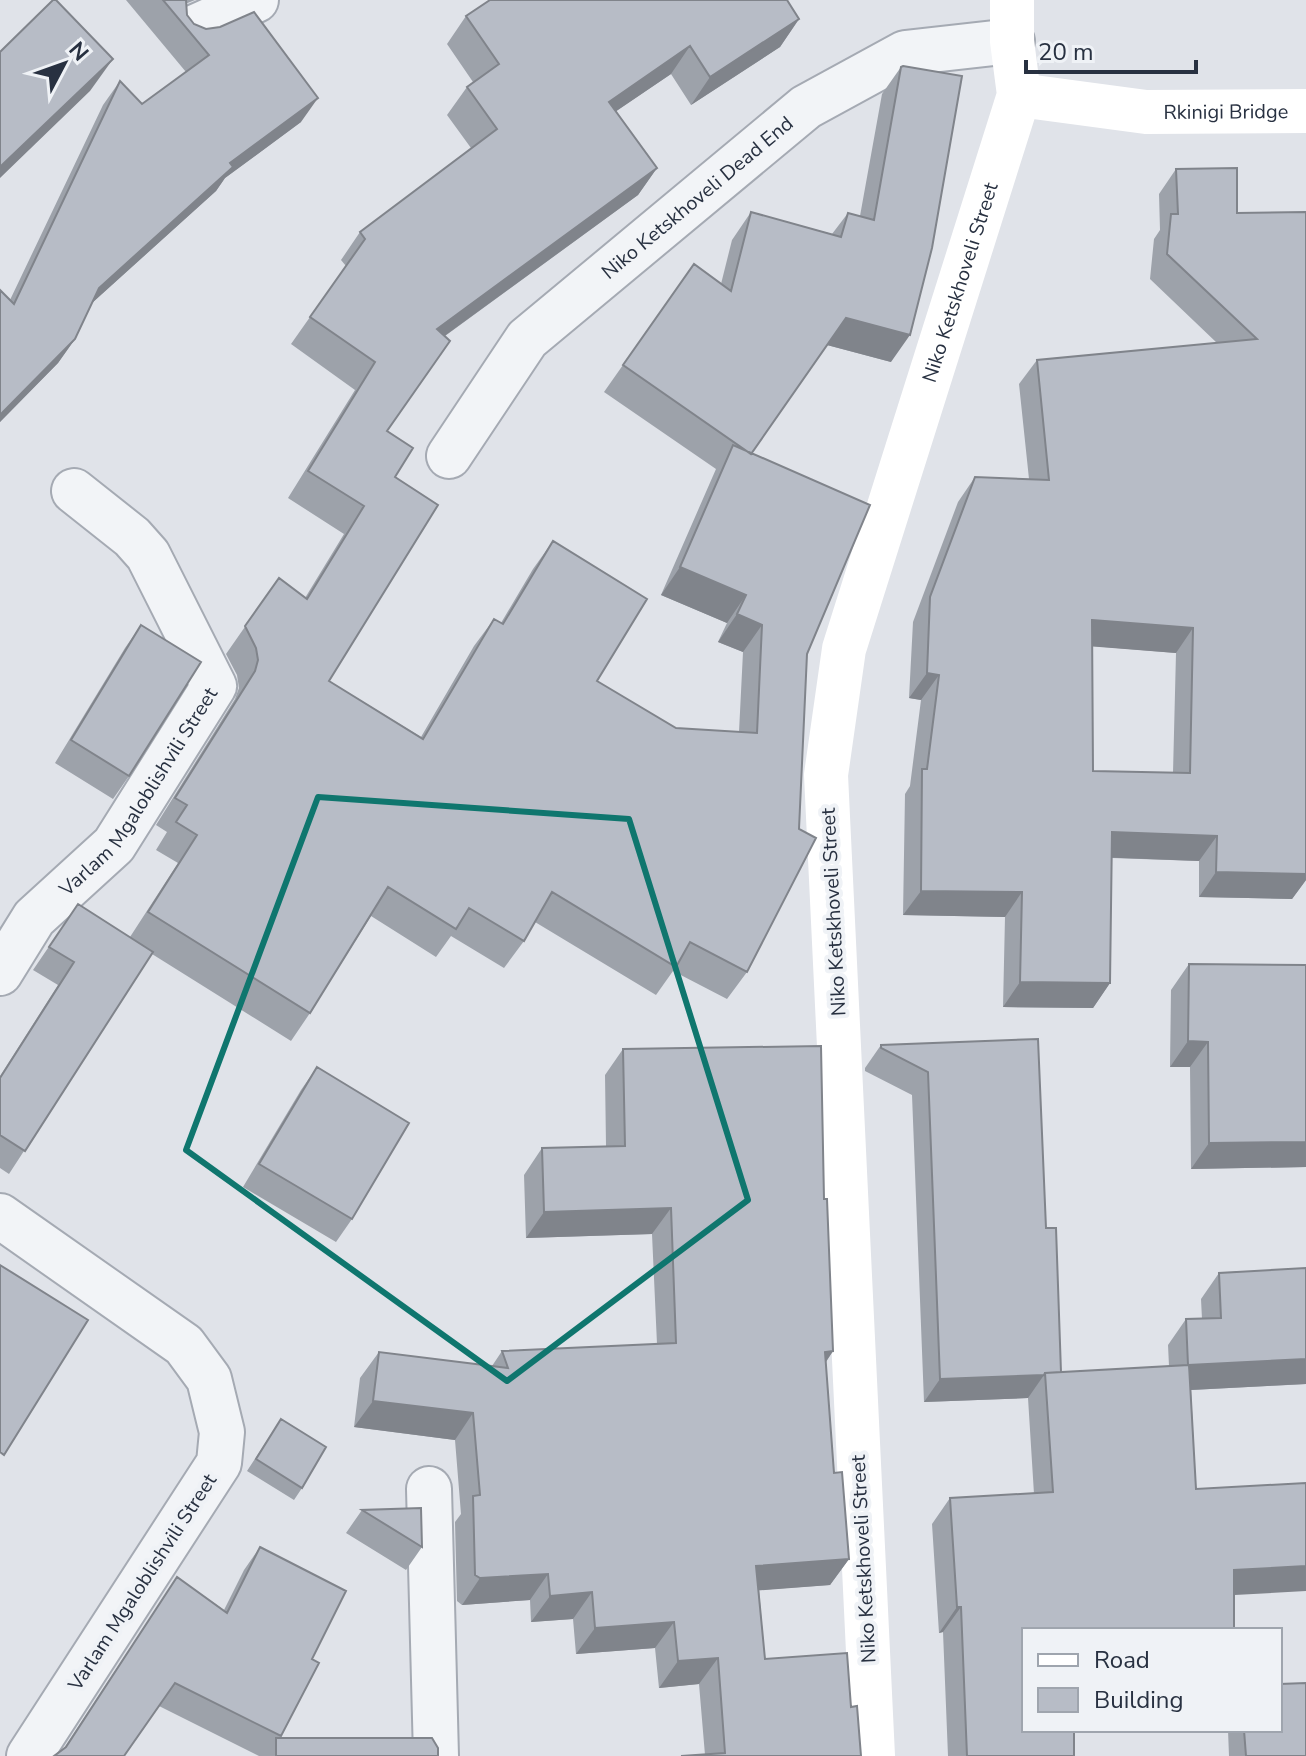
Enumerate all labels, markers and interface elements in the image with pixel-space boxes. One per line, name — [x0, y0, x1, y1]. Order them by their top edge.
north arrow — [24, 24, 104, 104]
scale bar — [1026, 24, 1196, 74]
text: N — [62, 35, 95, 68]
text: 20 m — [1038, 36, 1094, 68]
street label: Rkinigi Bridge — [1163, 98, 1288, 126]
street label: Niko Ketskhoveli Dead End — [596, 110, 799, 285]
street label: Niko Ketskhoveli Street — [916, 178, 1005, 386]
street label: Varlam Mgaloblishvili Street — [53, 681, 224, 903]
street label: Niko Ketskhoveli Street — [815, 806, 852, 1017]
street label: Niko Ketskhoveli Street — [845, 1453, 882, 1664]
street label: Varlam Mgaloblishvili Street — [61, 1468, 223, 1697]
legend — [1022, 1628, 1282, 1732]
text: Road — [1094, 1644, 1150, 1676]
text: Building — [1094, 1684, 1184, 1716]

